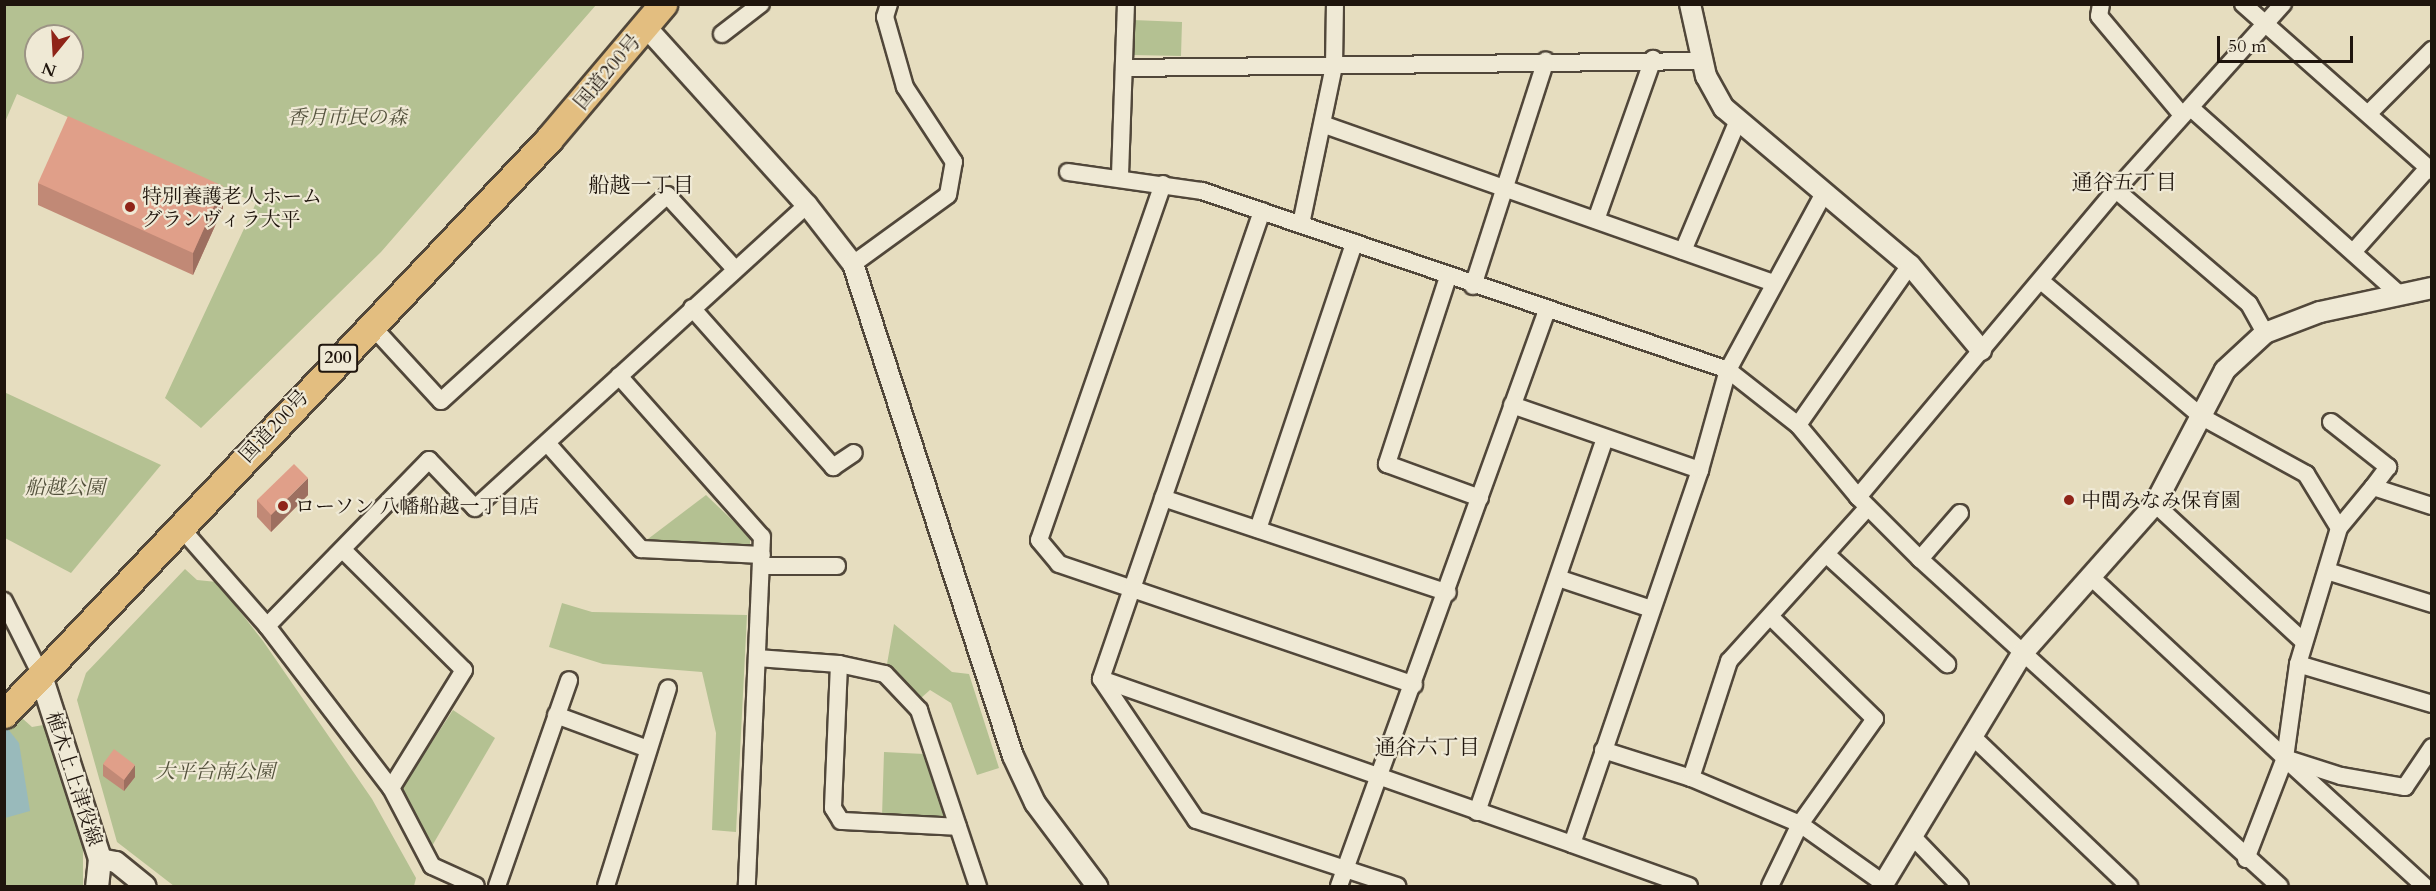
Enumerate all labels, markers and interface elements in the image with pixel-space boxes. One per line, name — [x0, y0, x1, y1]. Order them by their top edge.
north arrow — [24, 24, 84, 84]
scale bar — [2220, 24, 2356, 62]
street label: 国道200号 — [569, 30, 645, 114]
text: 50 m — [2228, 34, 2267, 59]
text: N — [39, 57, 59, 82]
park label: 香月市民の森 — [287, 105, 407, 129]
district label: 通谷五丁目 — [2072, 170, 2176, 196]
district label: 船越一丁目 — [589, 173, 693, 199]
place label: 特別養護老人ホーム グランヴィラ大平 — [142, 184, 322, 231]
marker: 特別養護老人ホーム グランヴィラ大平 — [123, 200, 137, 214]
road number: 200 — [317, 343, 359, 373]
street label: 国道200号 — [234, 385, 314, 467]
park label: 船越公園 — [25, 475, 105, 499]
place label: 中間みなみ保育園 — [2081, 488, 2241, 512]
marker: 中間みなみ保育園 — [2062, 493, 2076, 507]
place label: ローソン 八幡船越一丁目店 — [295, 494, 540, 518]
marker: ローソン 八幡船越一丁目店 — [276, 499, 290, 513]
street label: 植木上上津役線 — [41, 709, 107, 849]
district label: 通谷六丁目 — [1375, 735, 1479, 761]
park label: 大平台南公園 — [155, 759, 275, 783]

